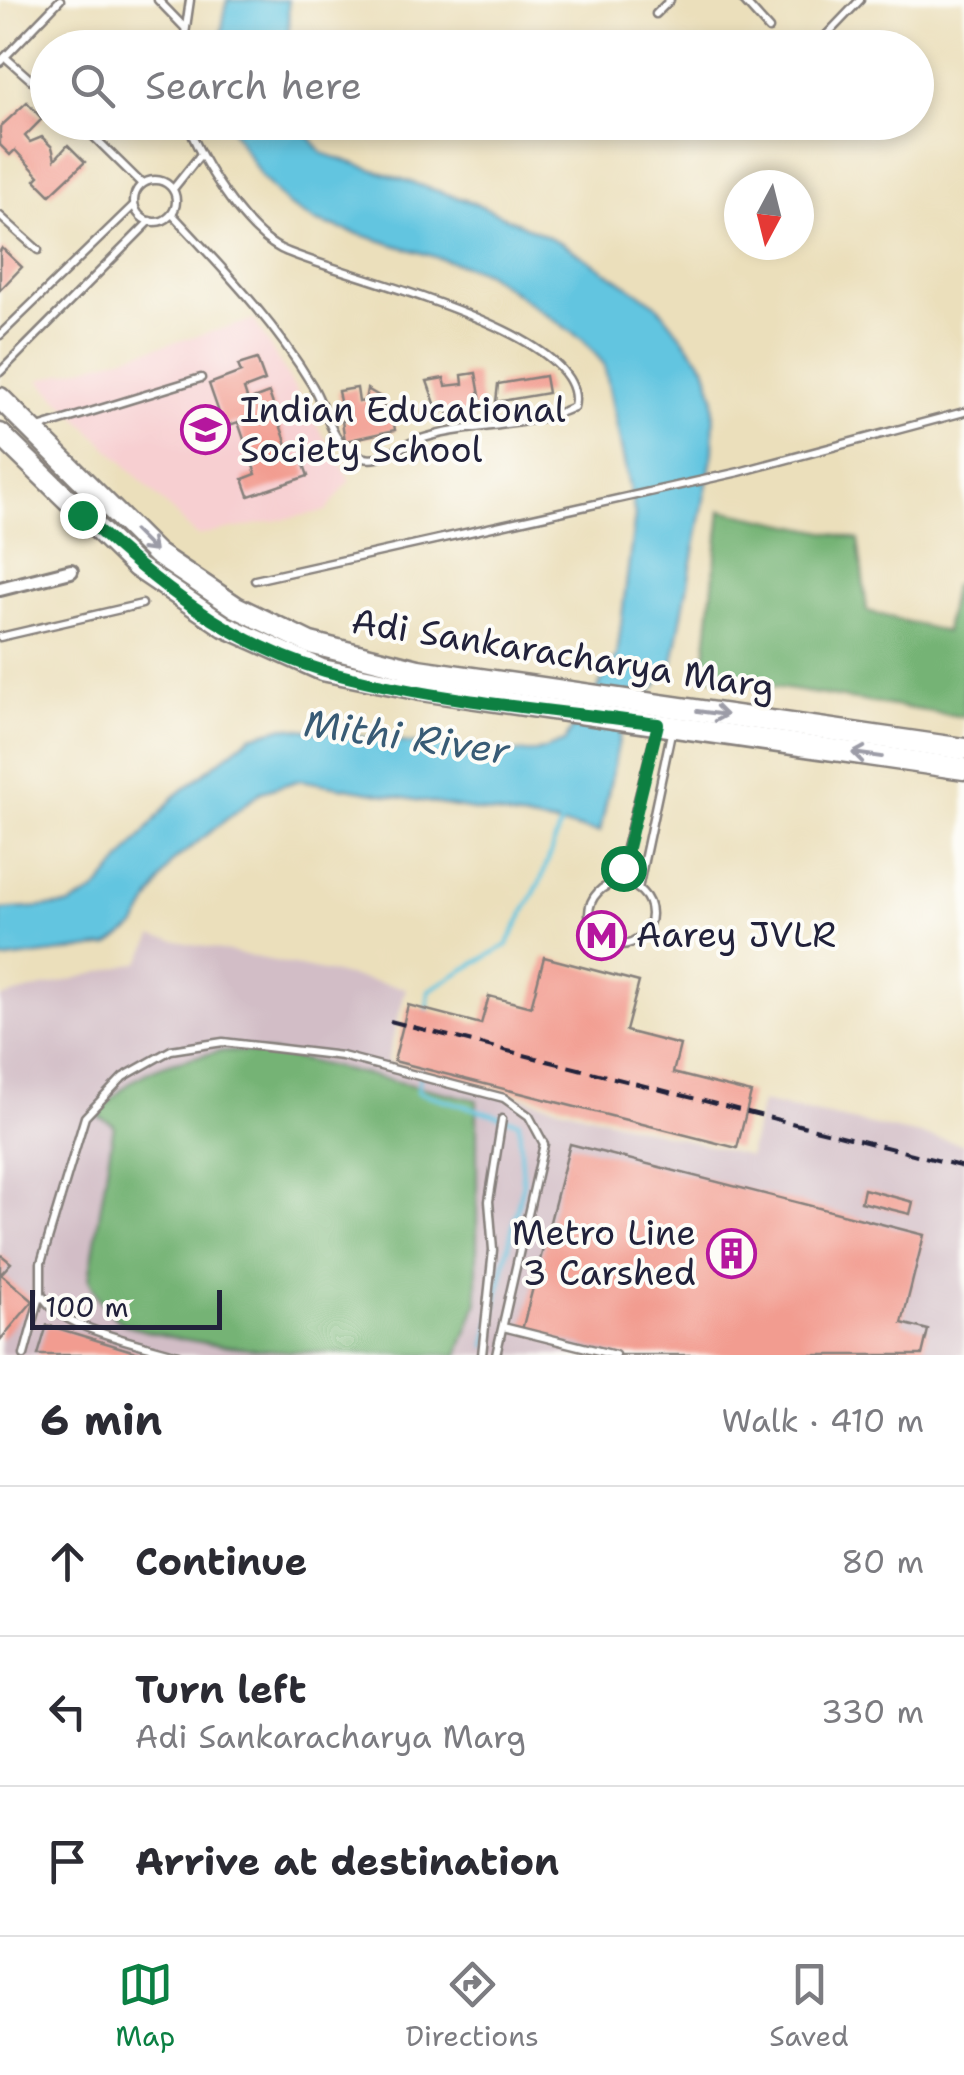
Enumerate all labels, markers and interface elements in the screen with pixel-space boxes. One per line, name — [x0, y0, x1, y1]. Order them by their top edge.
search box — [30, 30, 934, 140]
icon: search — [65, 58, 120, 113]
text: Search here — [145, 60, 362, 111]
north arrow — [724, 170, 814, 260]
place label: Indian Educational Society School — [240, 386, 566, 473]
school or university icon: Indian Educational Society School — [179, 404, 231, 456]
route end — [60, 493, 106, 539]
one-way arrow — [131, 529, 155, 553]
street label: Adi Sankaracharya Marg — [348, 597, 778, 710]
water label: Mithi River — [301, 697, 514, 776]
one-way arrow — [696, 704, 728, 722]
one-way arrow — [852, 745, 884, 763]
route start — [601, 846, 647, 892]
metro station icon: Aarey JVLR — [575, 909, 627, 961]
place label: Aarey JVLR — [636, 911, 836, 958]
place label: Metro Line 3 Carshed — [512, 1209, 696, 1296]
building icon: Metro Line 3 Carshed — [705, 1227, 757, 1279]
scale bar — [30, 1285, 222, 1330]
text: 100 m — [45, 1288, 129, 1326]
text: 6 min — [40, 1392, 162, 1448]
text: Walk · 410 m — [722, 1399, 924, 1442]
icon: ahead — [40, 1534, 95, 1589]
text: Continue — [135, 1536, 307, 1587]
text: 80 m — [841, 1540, 924, 1583]
text: Turn left — [135, 1664, 307, 1715]
icon: left — [40, 1684, 95, 1739]
text: 330 m — [821, 1690, 924, 1733]
text: Adi Sankaracharya Marg — [135, 1715, 526, 1758]
icon: arrive — [40, 1834, 95, 1889]
text: Arrive at destination — [135, 1836, 559, 1887]
tab: Map — [115, 1957, 175, 2055]
tab: Directions — [406, 1957, 539, 2055]
tab: Saved — [769, 1957, 849, 2055]

